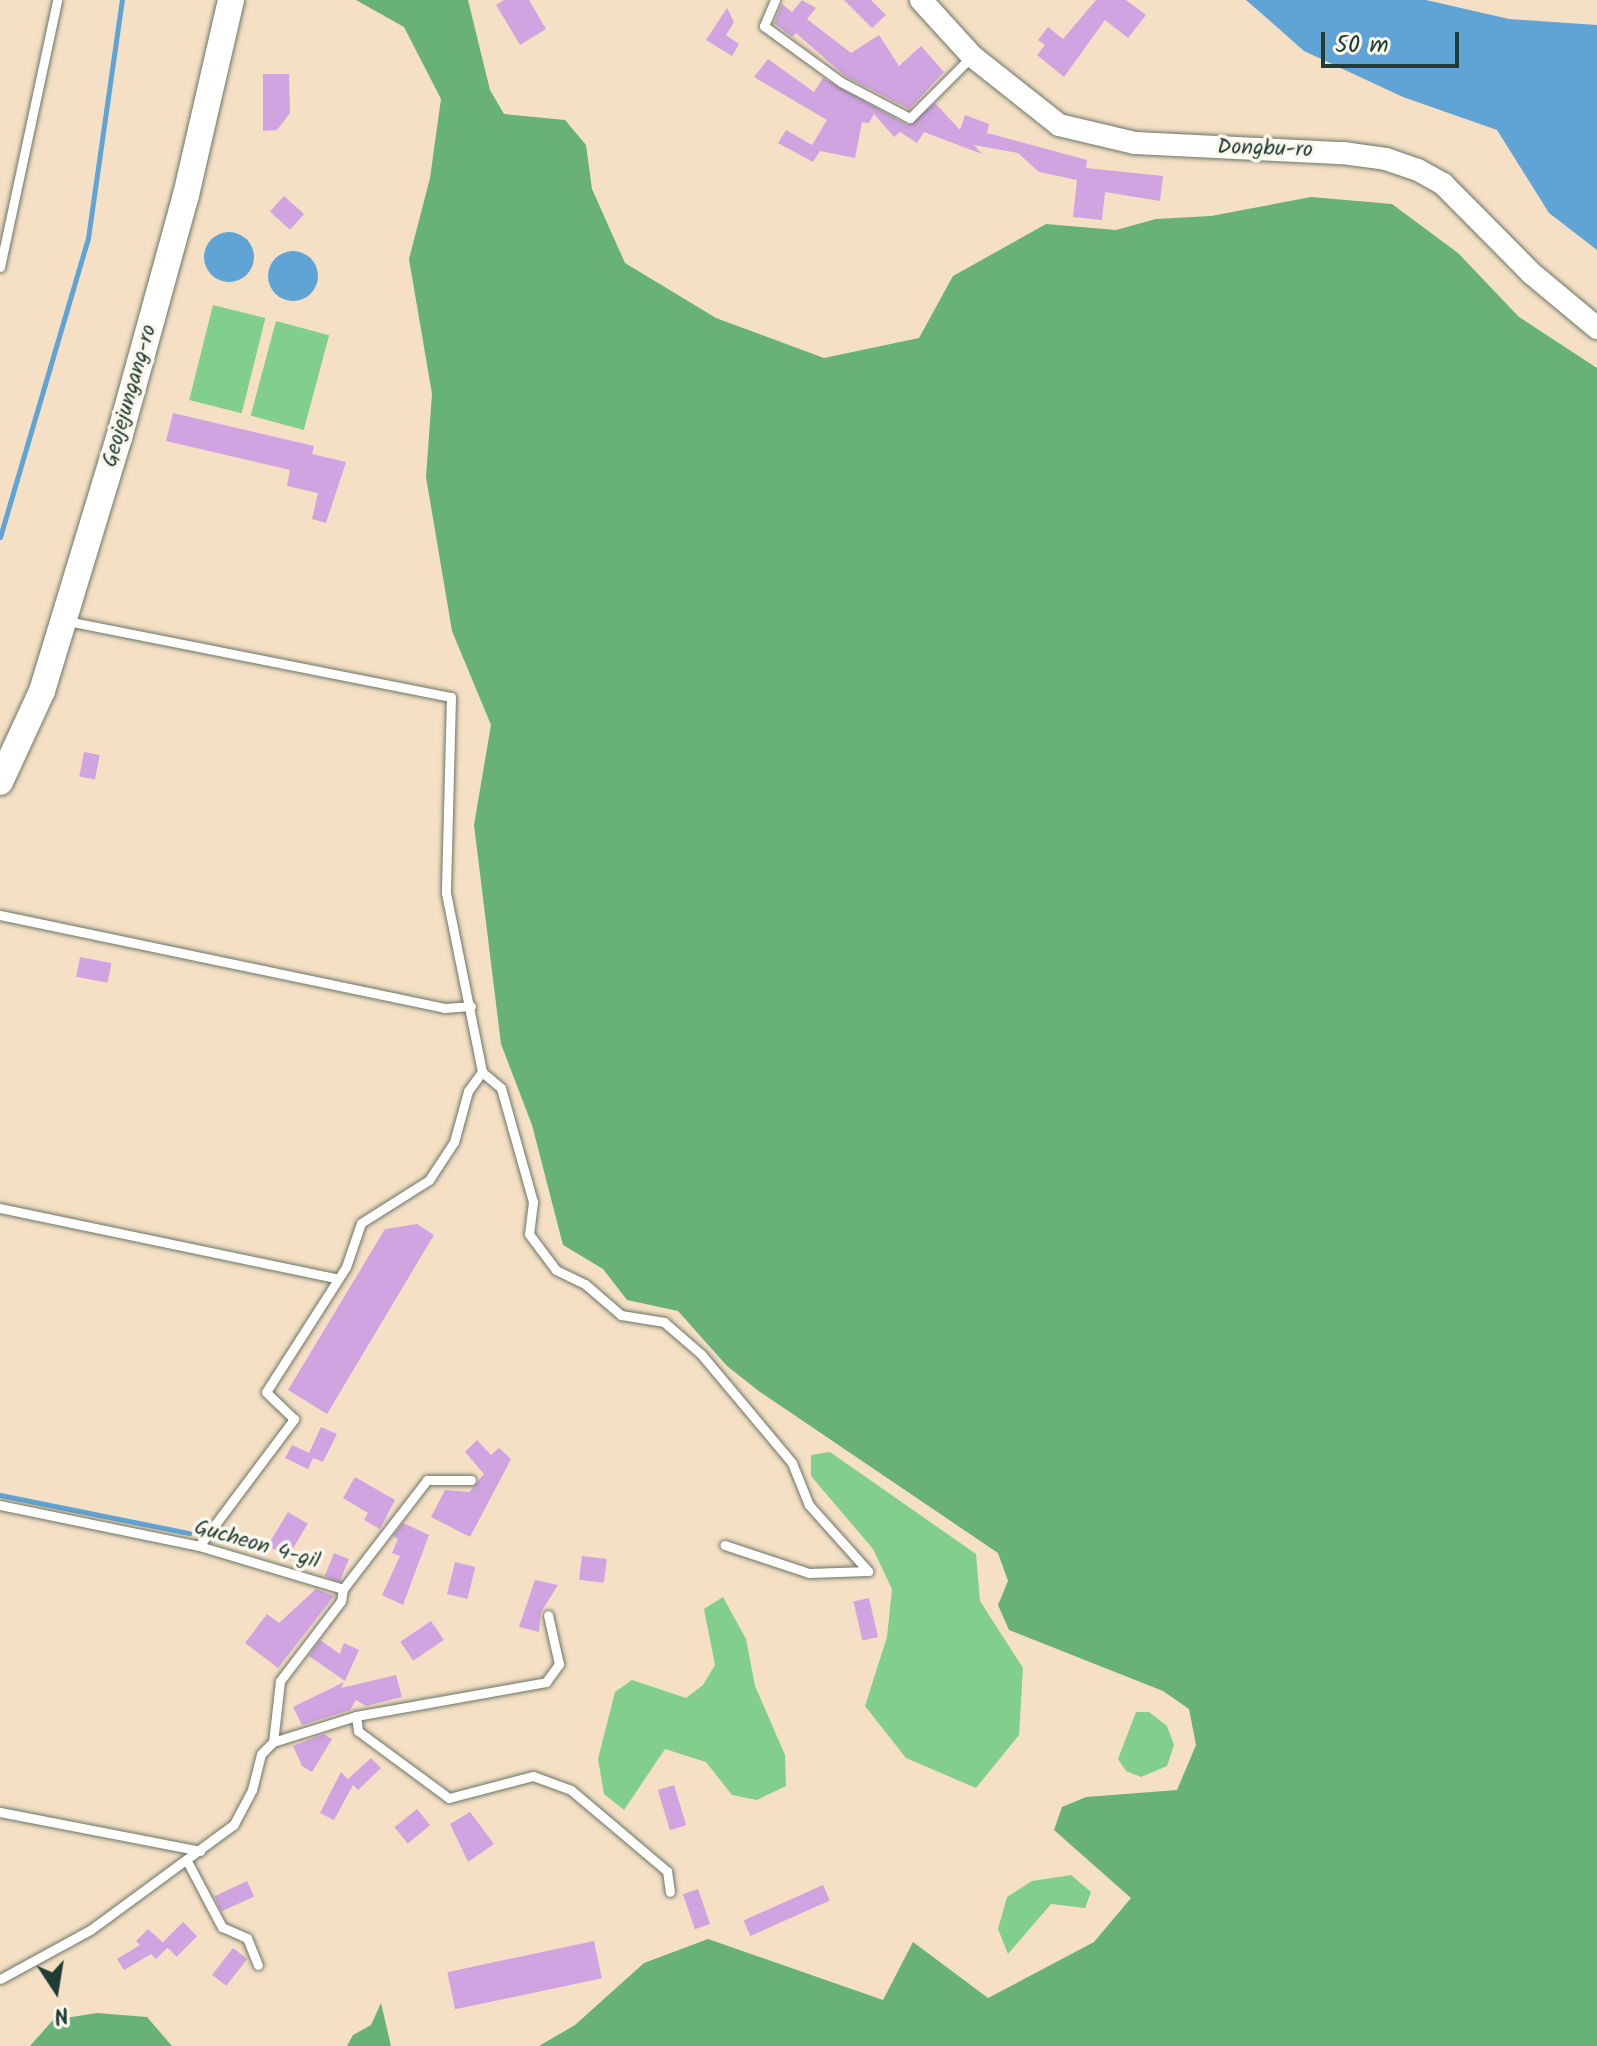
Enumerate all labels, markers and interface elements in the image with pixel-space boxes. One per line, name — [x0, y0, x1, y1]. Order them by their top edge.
scale bar — [1325, 16, 1463, 66]
text: 50 m — [1335, 26, 1389, 65]
street label: Dongbu-ro — [1217, 134, 1313, 164]
street label: Geojejungang-ro — [97, 322, 163, 470]
street label: Gucheon 4-gil — [191, 1514, 323, 1576]
north arrow — [16, 1950, 96, 2030]
text: N — [51, 1995, 72, 2033]

